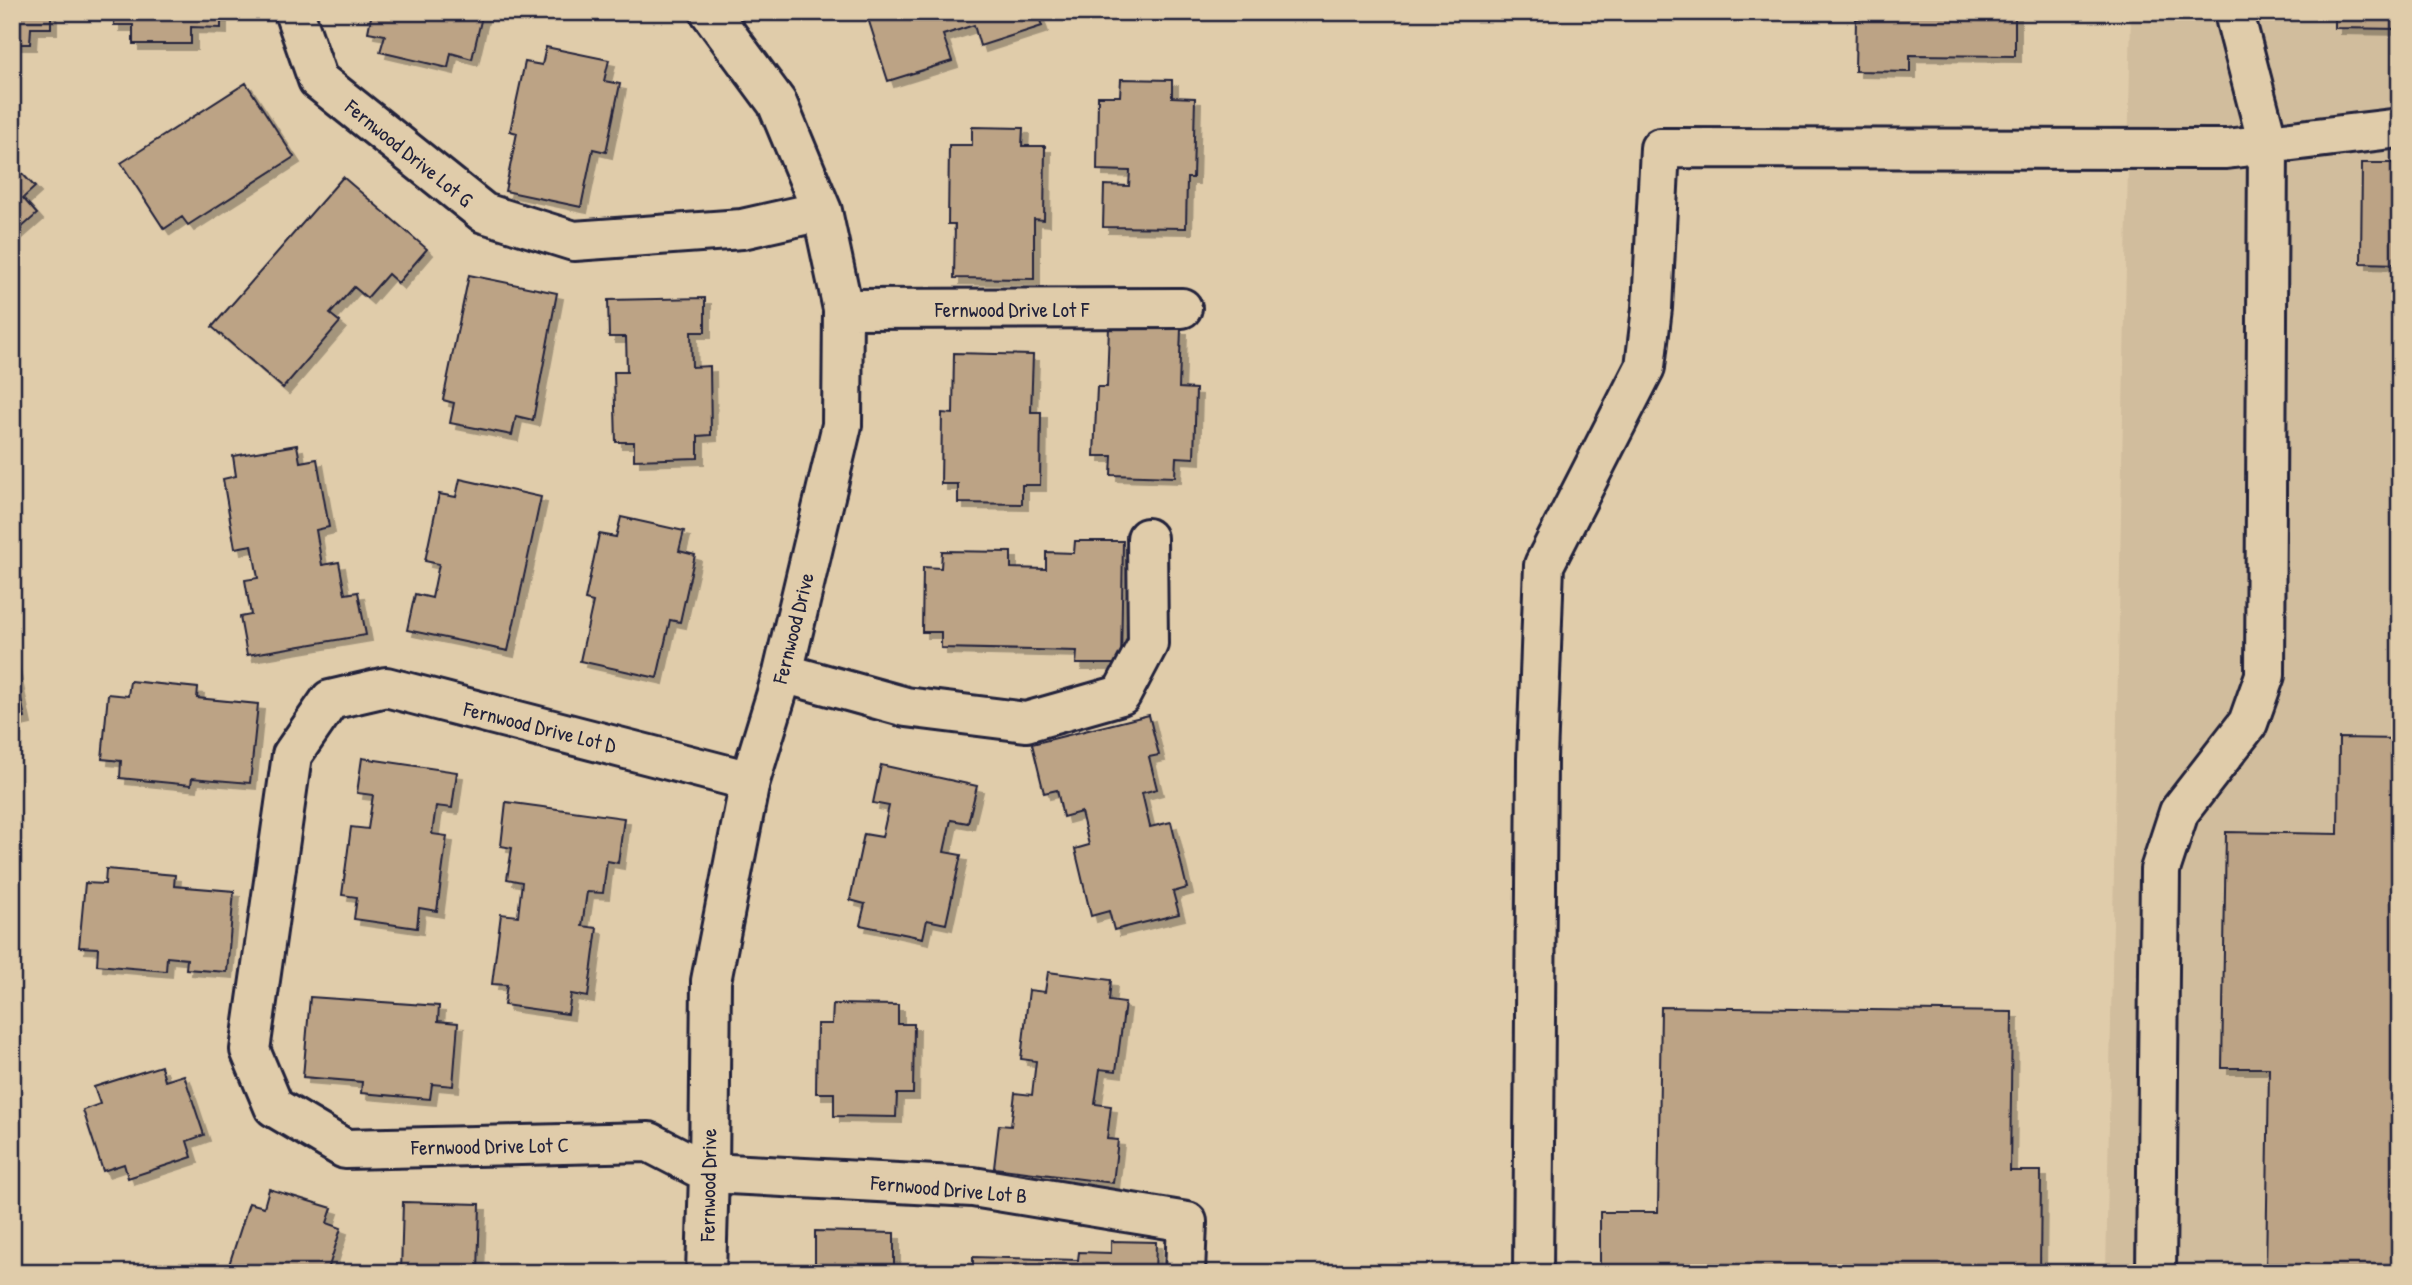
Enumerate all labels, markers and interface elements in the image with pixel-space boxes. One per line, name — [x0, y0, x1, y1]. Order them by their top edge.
street label: Fernwood Drive Lot G — [338, 92, 479, 213]
street label: Fernwood Drive Lot F — [934, 295, 1090, 324]
street label: Fernwood Drive — [765, 570, 821, 687]
street label: Fernwood Drive Lot D — [460, 694, 619, 760]
street label: Fernwood Drive — [692, 1128, 723, 1243]
street label: Fernwood Drive Lot C — [410, 1130, 569, 1162]
street label: Fernwood Drive Lot B — [869, 1168, 1028, 1210]

